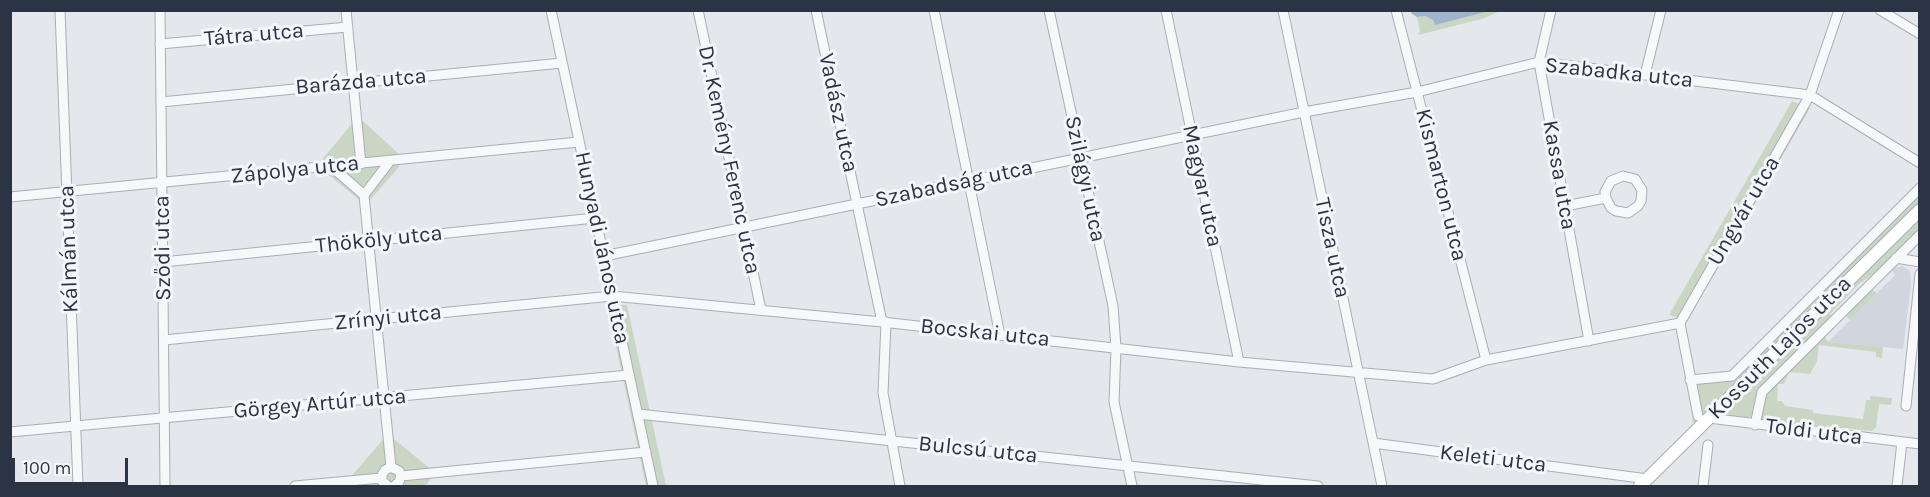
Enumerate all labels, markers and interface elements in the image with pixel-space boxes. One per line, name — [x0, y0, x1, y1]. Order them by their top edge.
street label: Tátra utca — [203, 18, 305, 52]
street label: Dr. Kemény Ferenc utca — [692, 43, 766, 277]
street label: Vadász utca — [812, 51, 864, 175]
street label: Szabadka utca — [1544, 52, 1694, 94]
street label: Barázda utca — [294, 63, 428, 101]
street label: Kismarton utca — [1409, 106, 1473, 264]
street label: Szilágyi utca — [1059, 113, 1111, 245]
street label: Kassa utca — [1536, 118, 1582, 232]
street label: Magyar utca — [1176, 123, 1228, 249]
street label: Hunyadi János utca — [569, 149, 635, 347]
street label: Zápolya utca — [230, 150, 360, 190]
street label: Ungvár utca — [1702, 152, 1786, 270]
street label: Szabadság utca — [873, 154, 1035, 214]
street label: Kálmán utca — [54, 185, 84, 313]
street label: Sződi utca — [149, 195, 177, 301]
street label: Tisza utca — [1308, 195, 1356, 301]
street label: Thököly utca — [314, 220, 444, 260]
street label: Kossuth Lajos utca — [1703, 271, 1857, 425]
street label: Zrínyi utca — [333, 299, 443, 337]
street label: Bocskai utca — [919, 313, 1051, 353]
street label: Görgey Artúr utca — [232, 383, 408, 425]
street label: Toldi utca — [1764, 413, 1864, 451]
street label: Bulcsú utca — [917, 431, 1039, 469]
street label: Keleti utca — [1438, 439, 1548, 479]
scale bar — [15, 446, 130, 484]
text: 100 m — [23, 457, 71, 479]

